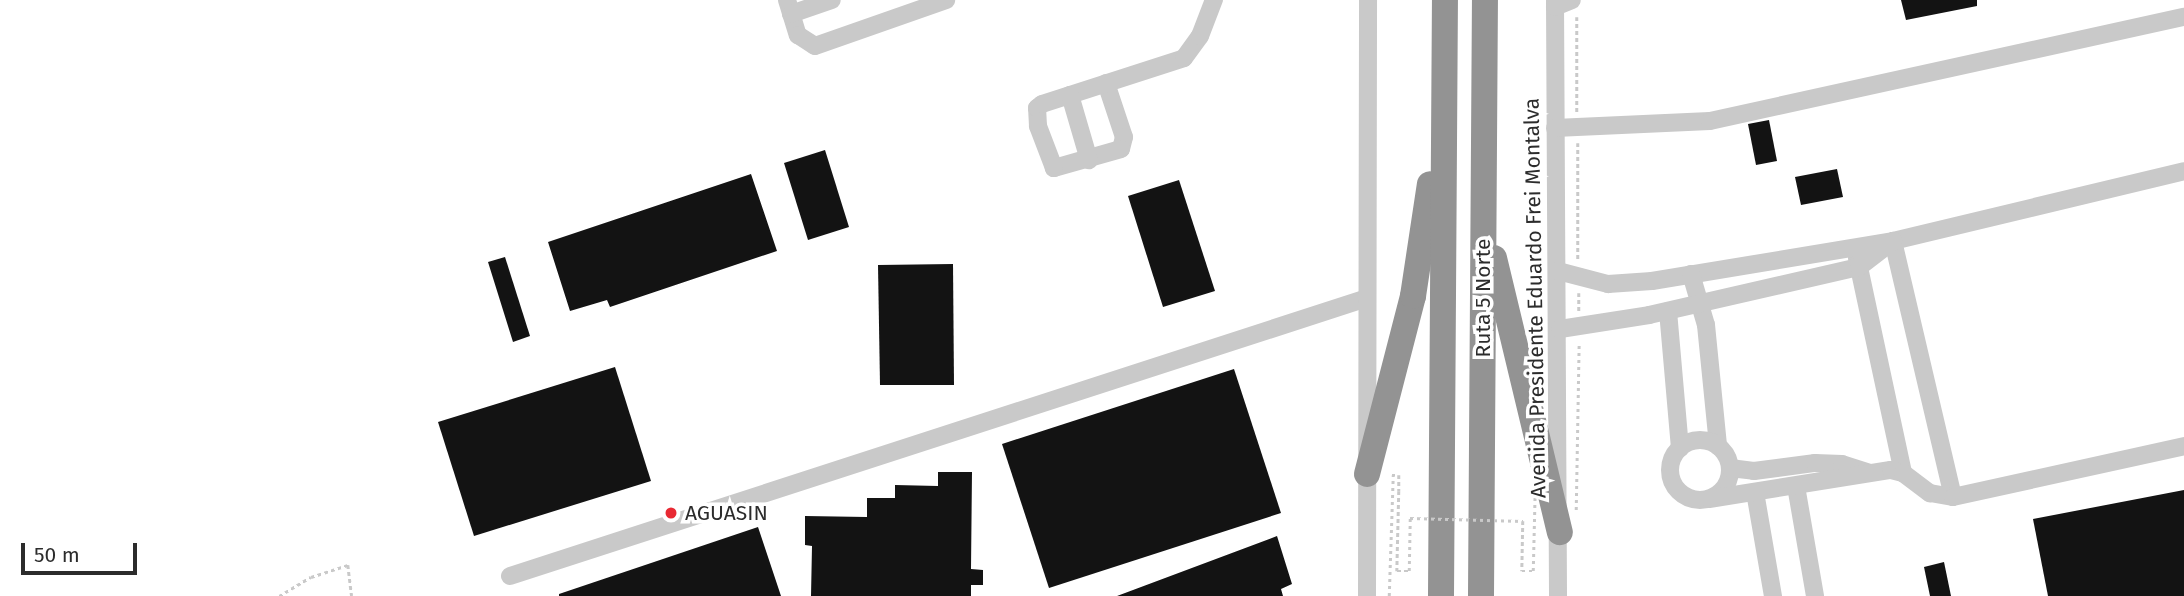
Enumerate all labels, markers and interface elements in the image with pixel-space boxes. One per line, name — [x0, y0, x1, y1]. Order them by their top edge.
street label: Avenida Presidente Eduardo Frei Montalva — [1519, 98, 1551, 498]
street label: Ruta 5 Norte — [1470, 239, 1496, 357]
place label: AGUASIN — [685, 500, 768, 526]
marker: AGUASIN — [663, 505, 679, 521]
scale bar — [24, 530, 140, 574]
text: 50 m — [34, 542, 80, 568]

